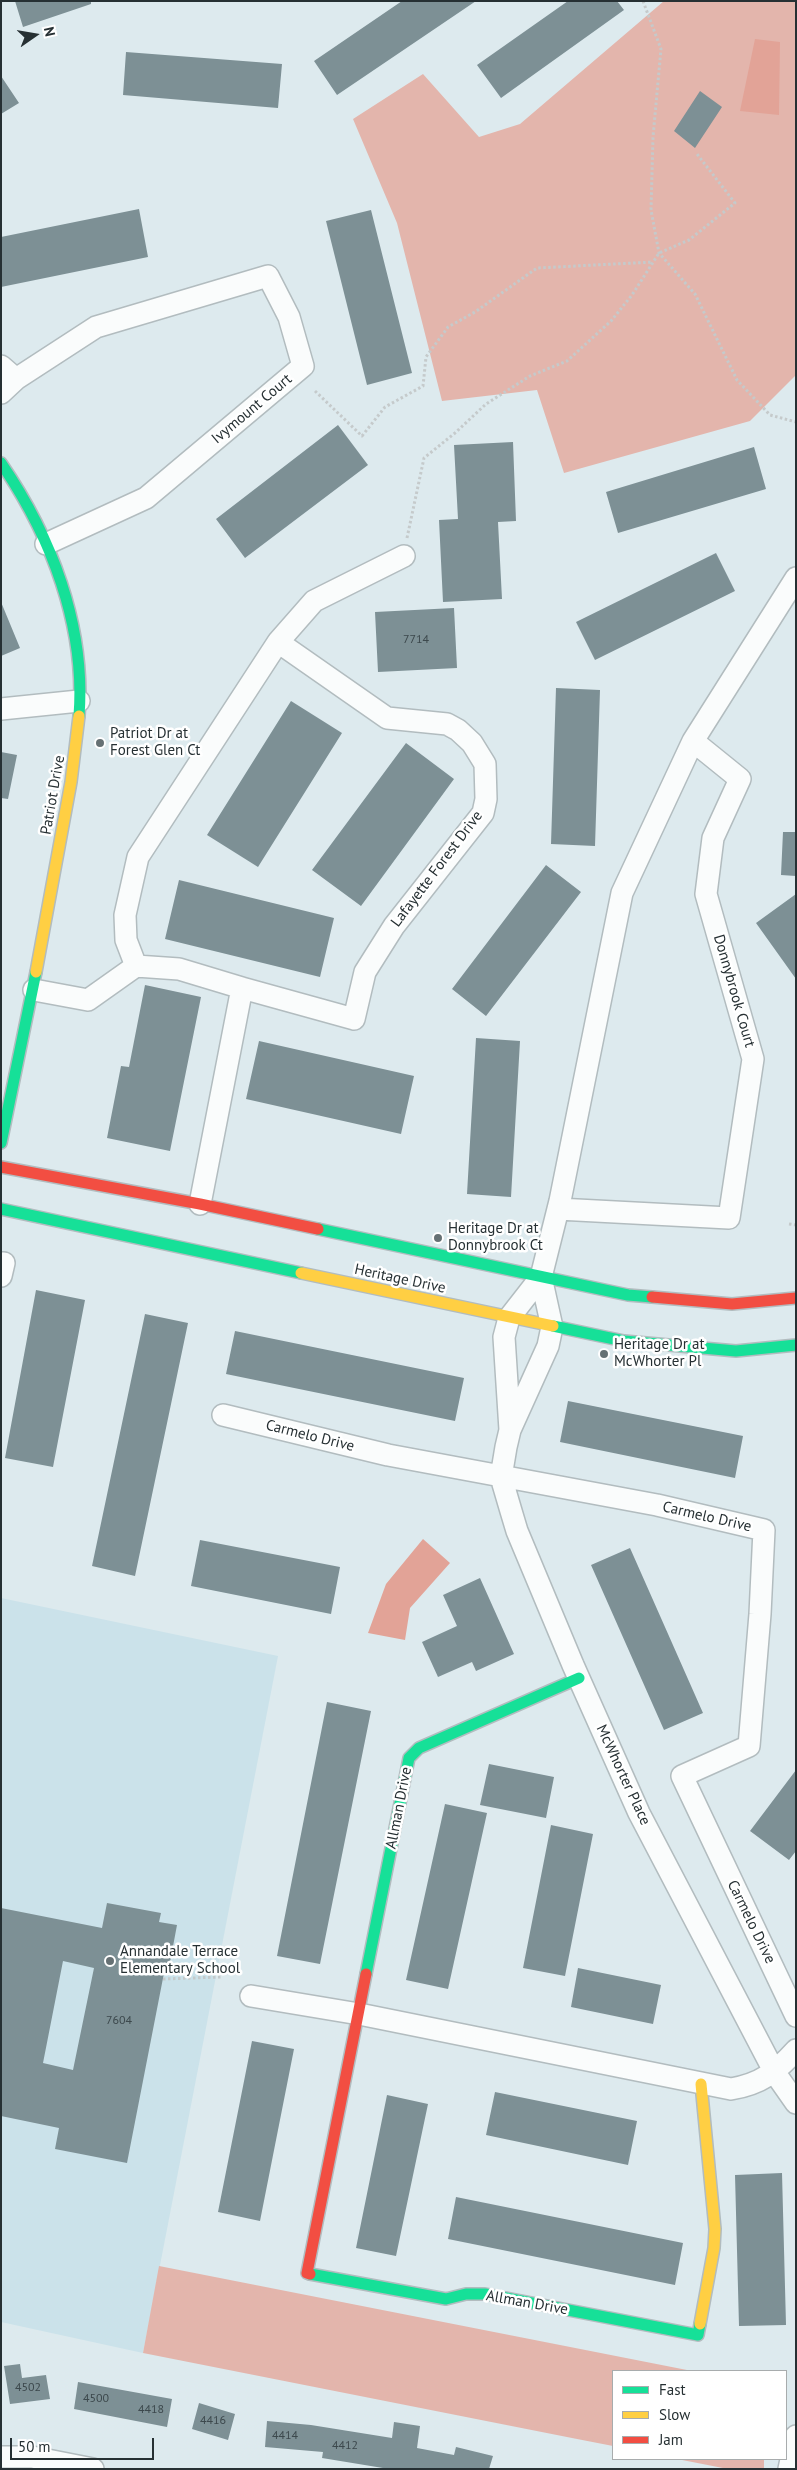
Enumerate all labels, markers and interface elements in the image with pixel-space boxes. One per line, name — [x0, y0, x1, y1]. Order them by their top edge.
north arrow — [10, 10, 60, 60]
text: N — [40, 25, 59, 38]
street label: Ivymount Court — [208, 370, 296, 448]
house number: 7714 — [403, 633, 429, 647]
place label: Patriot Dr at Forest Glen Ct — [110, 725, 200, 760]
marker: Patriot Dr at Forest Glen Ct — [94, 737, 106, 749]
street label: Patriot Drive — [37, 754, 69, 836]
street label: Lafayette Forest Drive — [387, 807, 487, 931]
street label: Donnybrook Court — [709, 933, 759, 1049]
place label: Heritage Dr at Donnybrook Ct — [448, 1220, 543, 1255]
marker: Heritage Dr at Donnybrook Ct — [432, 1232, 444, 1244]
street label: Heritage Drive — [353, 1261, 447, 1297]
place label: Heritage Dr at McWhorter Pl — [614, 1336, 704, 1371]
marker: Heritage Dr at McWhorter Pl — [598, 1348, 610, 1360]
street label: Carmelo Drive — [264, 1416, 356, 1456]
street label: Carmelo Drive — [661, 1498, 753, 1536]
street label: McWhorter Place — [592, 1722, 654, 1828]
street label: Allman Drive — [382, 1766, 416, 1850]
street label: Carmelo Drive — [723, 1877, 779, 1967]
place label: Annandale Terrace Elementary School — [120, 1943, 240, 1978]
marker: Annandale Terrace Elementary School — [104, 1955, 116, 1967]
house number: 7604 — [106, 2014, 132, 2028]
street label: Allman Drive — [485, 2287, 569, 2319]
legend — [612, 2370, 787, 2460]
text: Fast — [659, 2380, 686, 2399]
house number: 4502 — [15, 2381, 41, 2395]
house number: 4500 — [83, 2392, 109, 2406]
house number: 4418 — [138, 2403, 164, 2417]
text: Slow — [659, 2405, 690, 2424]
house number: 4416 — [200, 2414, 226, 2428]
scale bar — [12, 2428, 156, 2460]
house number: 4414 — [272, 2429, 298, 2443]
text: Jam — [659, 2430, 683, 2449]
text: 50 m — [18, 2437, 51, 2456]
house number: 4412 — [332, 2439, 358, 2453]

